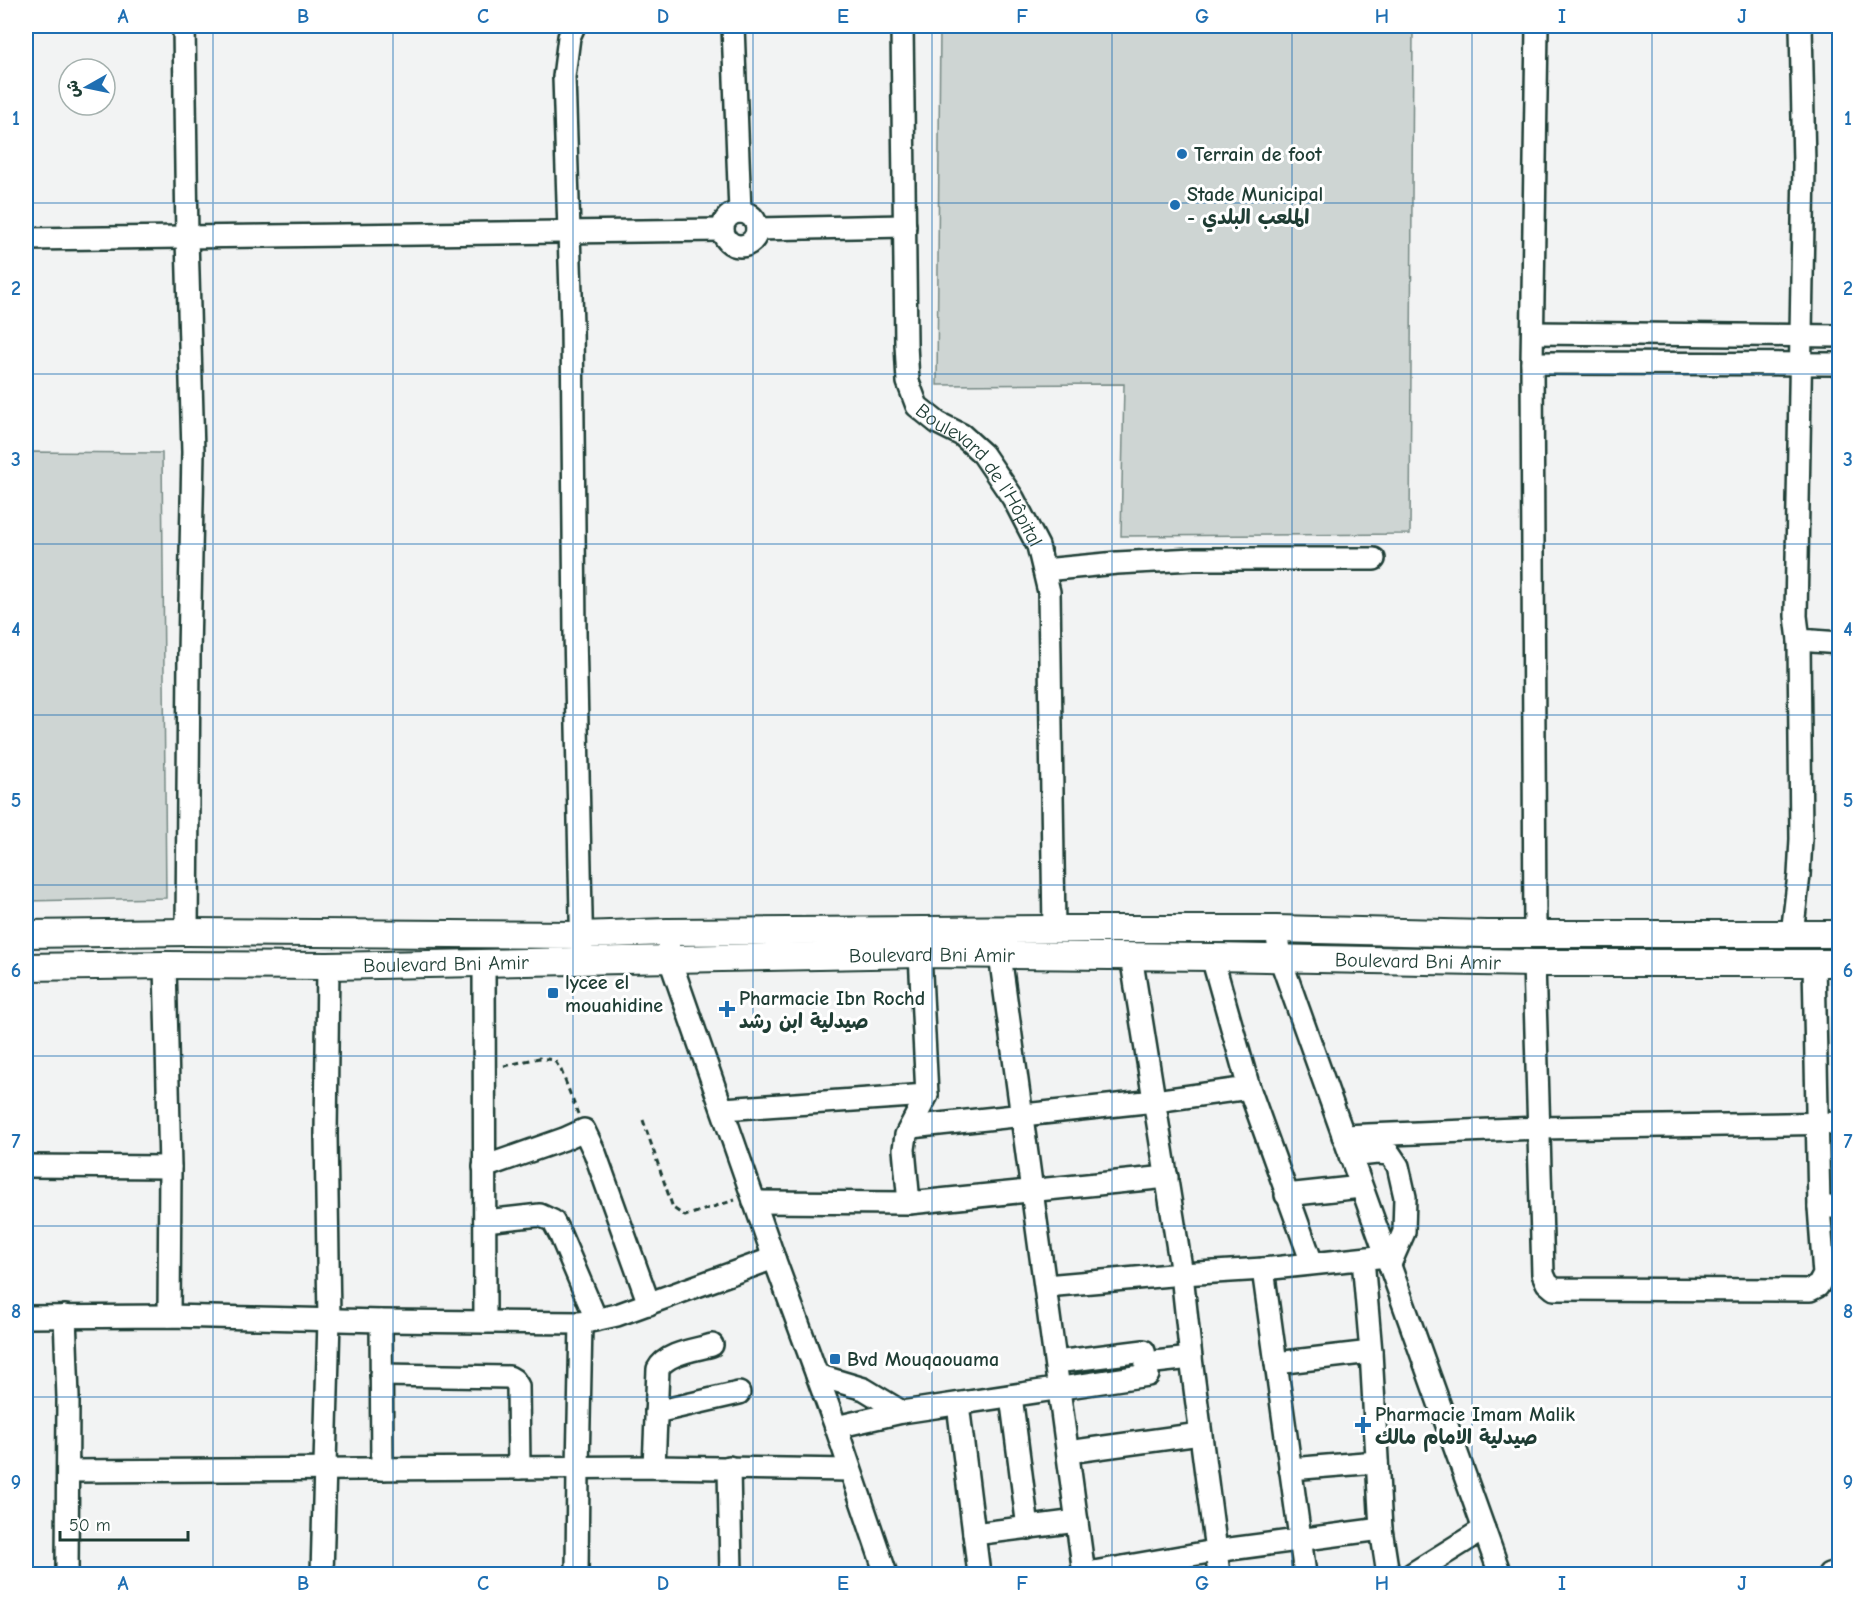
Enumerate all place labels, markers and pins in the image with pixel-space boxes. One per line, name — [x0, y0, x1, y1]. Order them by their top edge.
place label: Terrain de foot — [1194, 143, 1322, 166]
marker: Terrain de foot — [1175, 147, 1189, 161]
place label: Stade Municipal - الملعب البلدي — [1187, 183, 1323, 233]
marker: Stade Municipal - الملعب البلدي — [1168, 198, 1182, 212]
place label: lycee el mouahidine — [565, 971, 663, 1017]
marker: lycee el mouahidine — [546, 986, 560, 1000]
place label: Pharmacie Ibn Rochd صيدلية ابن رشد — [739, 987, 925, 1034]
marker: Pharmacie Ibn Rochd صيدلية ابن رشد — [720, 1002, 734, 1016]
place label: Bvd Mouqaouama — [847, 1348, 999, 1371]
marker: Bvd Mouqaouama — [828, 1352, 842, 1366]
place label: Pharmacie Imam Malik صيدلية الامام مالك — [1375, 1403, 1575, 1452]
marker: Pharmacie Imam Malik صيدلية الامام مالك — [1356, 1418, 1370, 1432]

